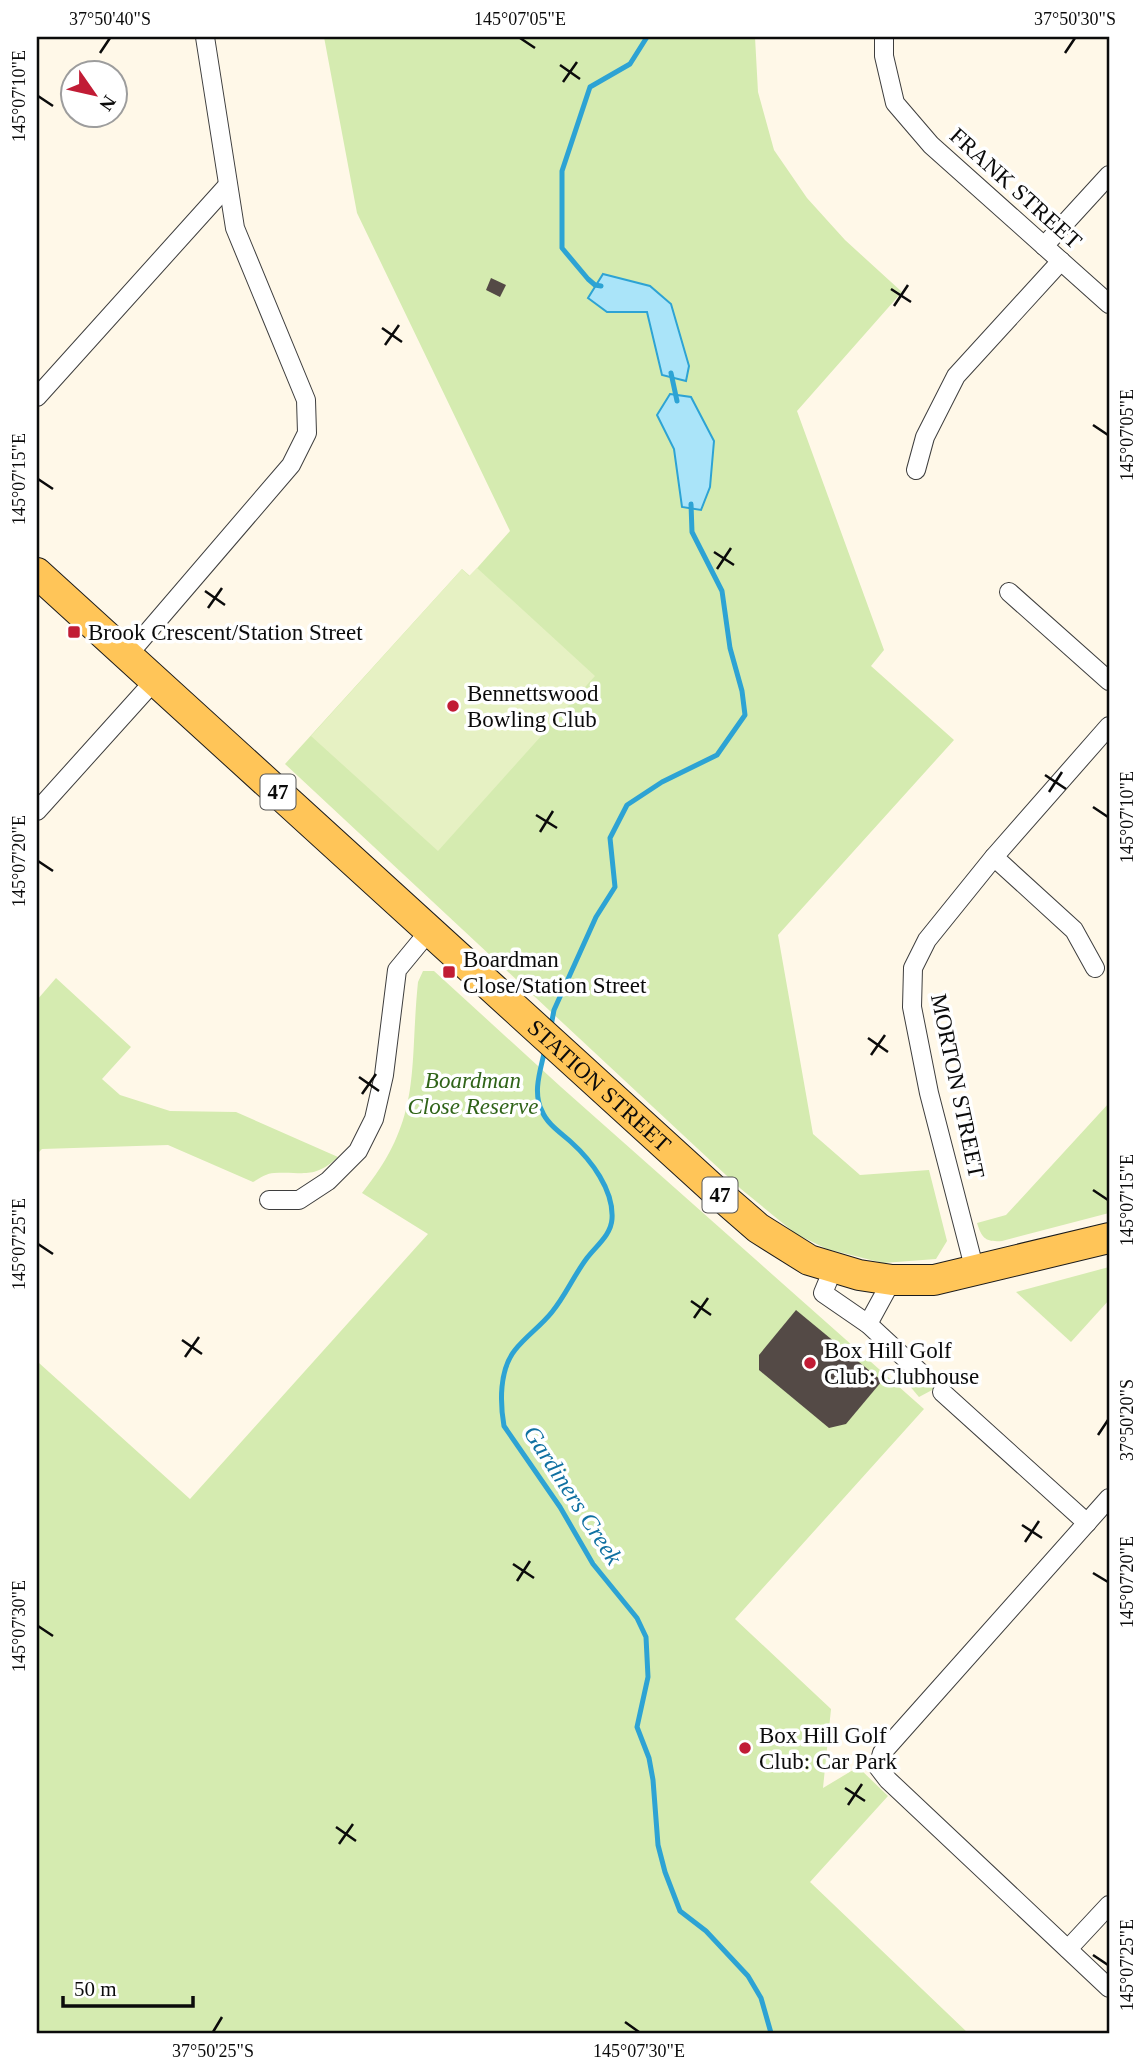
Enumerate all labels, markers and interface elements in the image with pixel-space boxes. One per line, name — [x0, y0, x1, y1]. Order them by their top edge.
text: 37°50'40"S — [69, 9, 151, 29]
text: 145°07'05"E — [474, 9, 566, 29]
text: 37°50'30"S — [1034, 9, 1116, 29]
text: 145°07'10"E — [9, 50, 29, 142]
north arrow — [60, 60, 130, 130]
text: N — [95, 92, 120, 115]
street label: FRANK STREET — [945, 123, 1086, 254]
text: 145°07'05"E — [1117, 389, 1137, 481]
text: 145°07'15"E — [9, 433, 29, 525]
place label: Brook Crescent/Station Street — [88, 620, 363, 645]
marker: Brook Crescent/Station Street — [66, 624, 82, 640]
place label: Bennettswood Bowling Club — [467, 681, 599, 732]
marker: Bennettswood Bowling Club — [445, 698, 461, 714]
text: 145°07'10"E — [1117, 771, 1137, 863]
road number: 47 — [260, 774, 296, 810]
text: 145°07'20"E — [9, 815, 29, 907]
place label: Boardman Close/Station Street — [463, 947, 647, 998]
marker: Boardman Close/Station Street — [441, 964, 457, 980]
street label: MORTON STREET — [926, 992, 989, 1181]
street label: STATION STREET — [523, 1015, 676, 1157]
park label: Boardman Close Reserve — [408, 1068, 538, 1119]
text: 145°07'15"E — [1117, 1154, 1137, 1246]
road number: 47 — [702, 1178, 738, 1212]
text: 145°07'25"E — [9, 1198, 29, 1290]
place label: Box Hill Golf Club: Clubhouse — [824, 1338, 979, 1389]
marker: Box Hill Golf Club: Clubhouse — [802, 1355, 818, 1371]
text: 37°50'20"S — [1117, 1379, 1137, 1461]
water label: Gardiners Creek — [518, 1421, 628, 1570]
text: 145°07'20"E — [1117, 1536, 1137, 1628]
text: 145°07'30"E — [9, 1580, 29, 1672]
place label: Box Hill Golf Club: Car Park — [759, 1723, 897, 1774]
marker: Box Hill Golf Club: Car Park — [737, 1740, 753, 1756]
text: 145°07'25"E — [1117, 1919, 1137, 2011]
scale bar — [63, 1965, 192, 2009]
text: 50 m — [74, 1977, 117, 2001]
text: 37°50'25"S — [172, 2041, 254, 2061]
text: 145°07'30"E — [593, 2041, 685, 2061]

